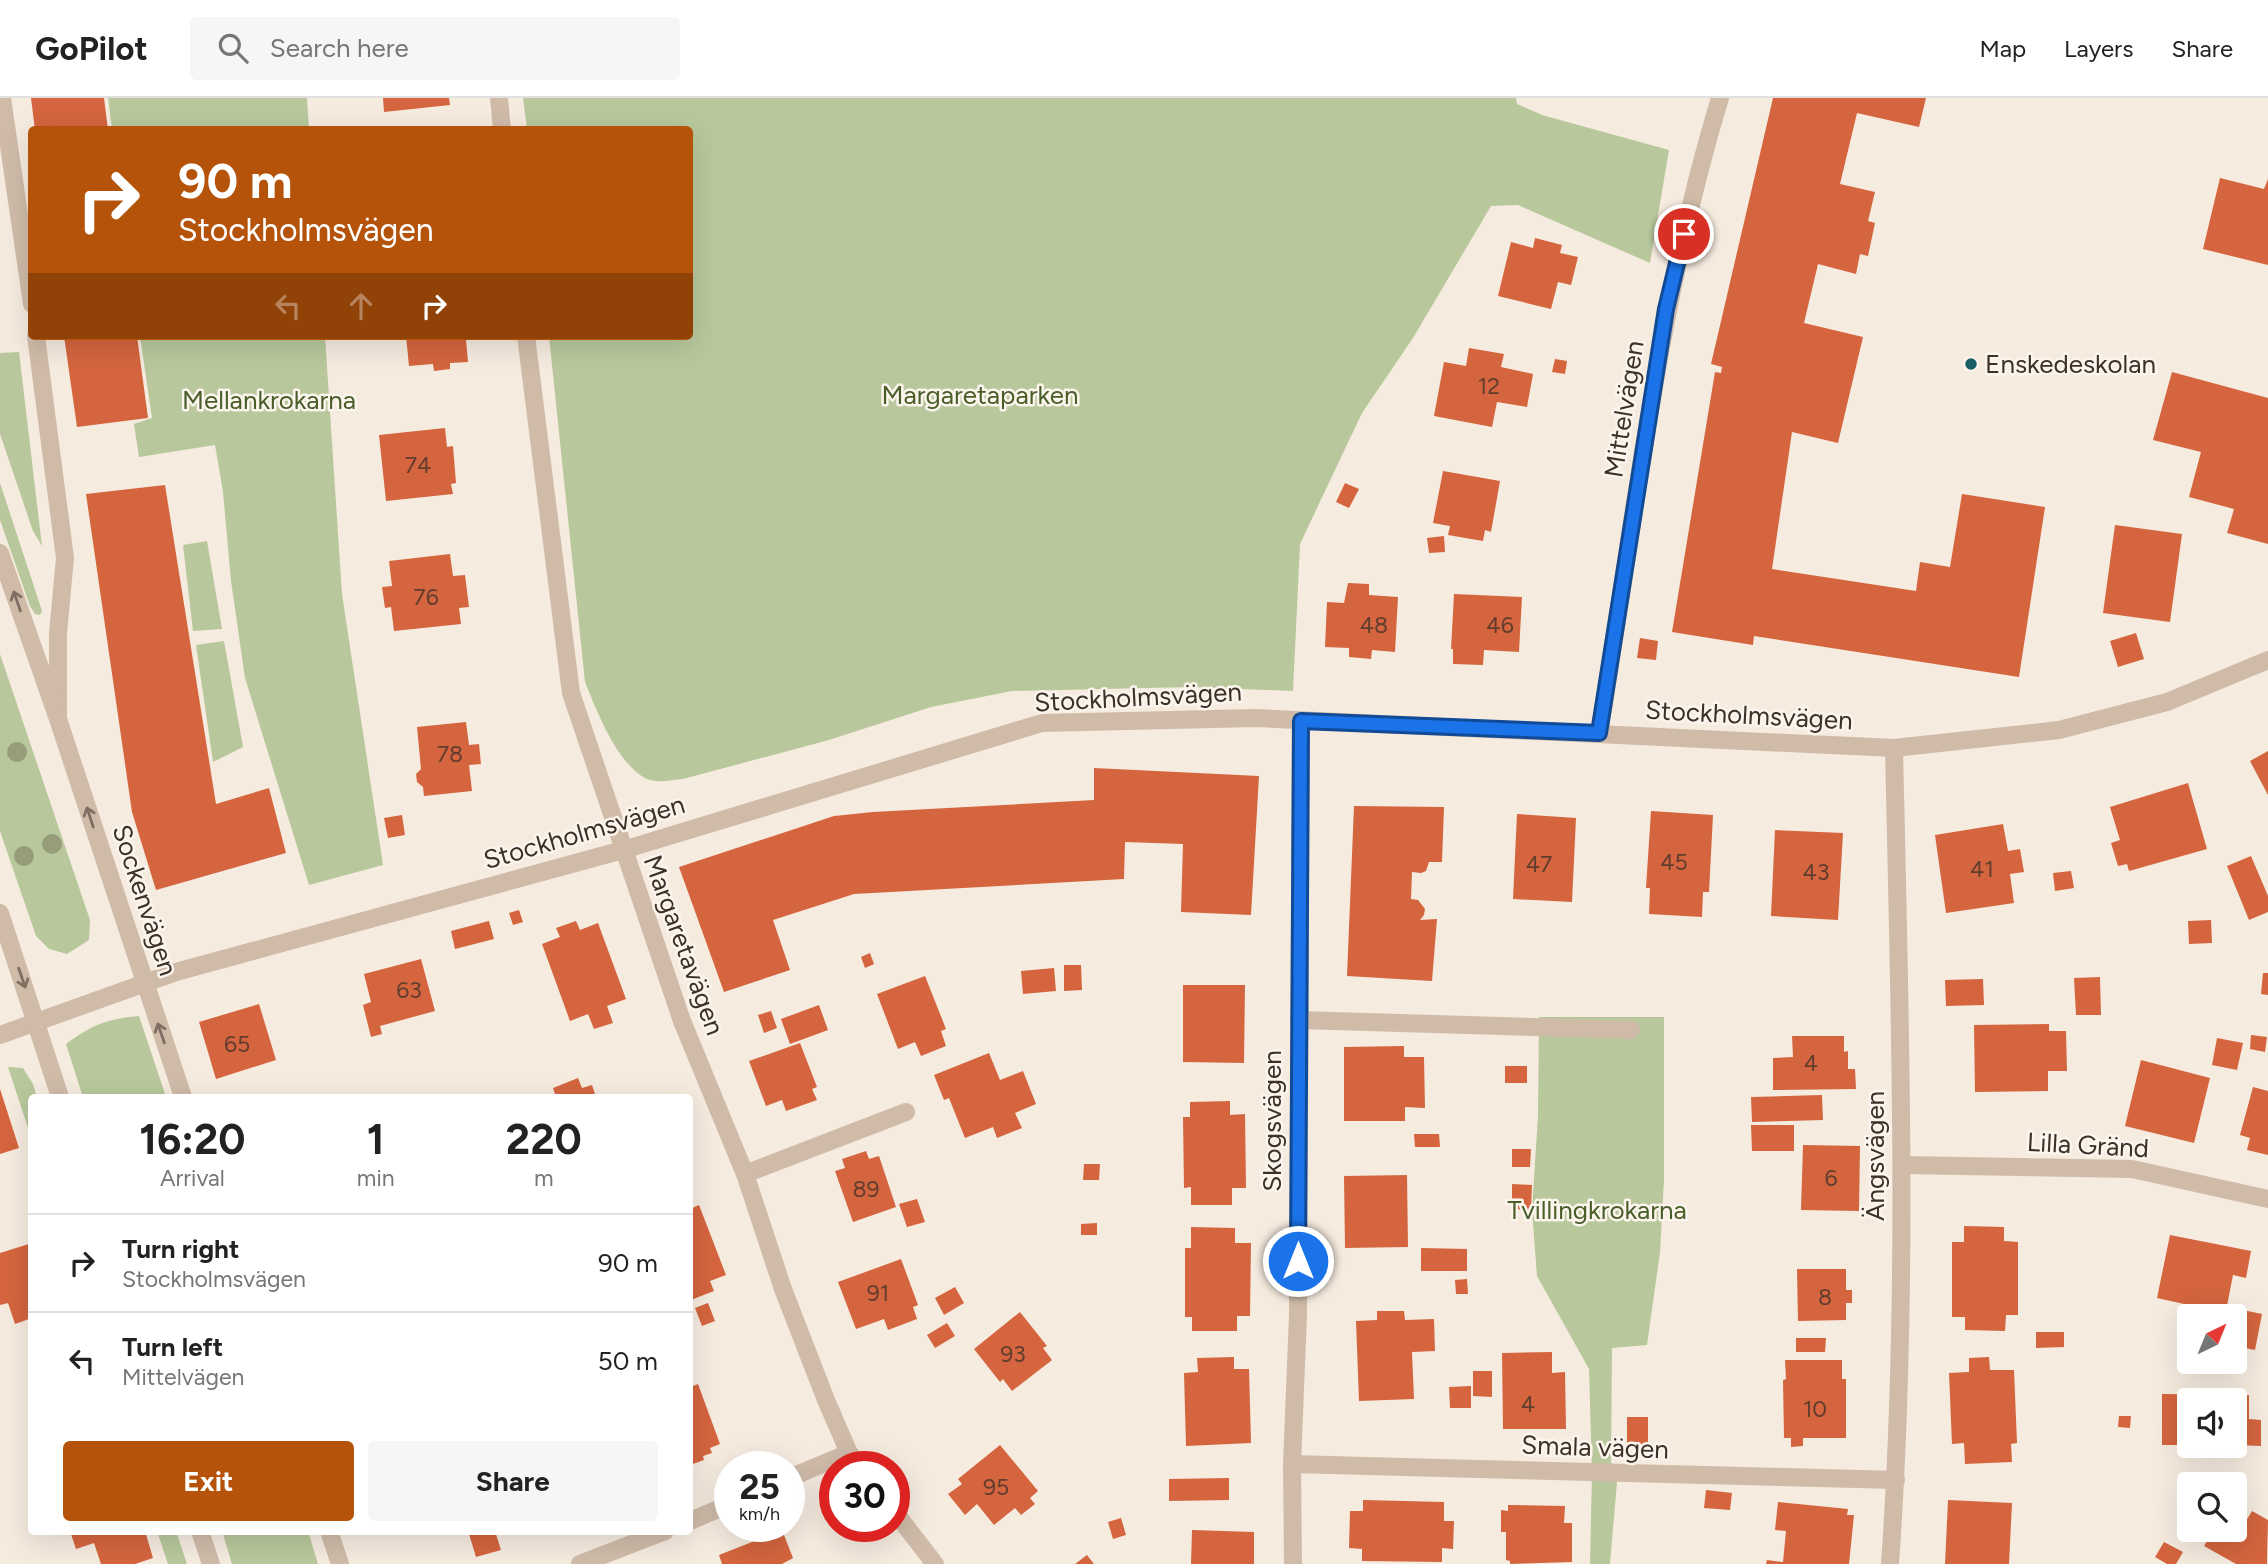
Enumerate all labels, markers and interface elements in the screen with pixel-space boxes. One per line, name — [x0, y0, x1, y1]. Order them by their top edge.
search box — [190, 17, 680, 80]
text: GoPilot — [35, 29, 148, 68]
icon: search — [214, 29, 252, 67]
text: Search here — [270, 32, 409, 64]
text: Map — [1979, 34, 2026, 63]
text: Layers — [2064, 34, 2133, 63]
text: Share — [2171, 34, 2233, 63]
text: 90 m — [178, 151, 293, 210]
icon: right — [63, 154, 154, 245]
pin — [1654, 204, 1714, 264]
text: Stockholmsvägen — [178, 211, 434, 249]
icon: arrive — [1665, 215, 1703, 253]
icon: left — [269, 287, 307, 325]
icon: ahead — [342, 287, 380, 325]
icon: right — [415, 287, 453, 325]
street label: Mittelvägen — [1597, 338, 1651, 480]
place label: Enskedeskolan — [1985, 348, 2156, 380]
marker: Enskedeskolan — [1963, 356, 1979, 372]
house number: 12 — [1478, 372, 1500, 400]
park label: Margaretaparken — [881, 379, 1079, 411]
park label: Mellankrokarna — [182, 384, 356, 416]
house number: 74 — [405, 451, 431, 479]
house number: 76 — [413, 583, 439, 611]
one-way arrow — [10, 591, 22, 613]
house number: 48 — [1360, 611, 1388, 639]
house number: 46 — [1486, 611, 1514, 639]
street label: Stockholmsvägen — [1033, 676, 1243, 718]
street label: Stockholmsvägen — [1644, 694, 1854, 736]
house number: 78 — [437, 740, 463, 768]
street label: Stockholmsvägen — [480, 788, 688, 876]
one-way arrow — [83, 806, 95, 828]
street label: Sockenvägen — [106, 821, 184, 979]
house number: 45 — [1660, 848, 1688, 876]
house number: 47 — [1526, 850, 1552, 878]
street label: Margaretavägen — [637, 851, 731, 1039]
house number: 41 — [1970, 855, 1994, 883]
house number: 43 — [1803, 858, 1829, 886]
one-way arrow — [17, 966, 29, 988]
house number: 63 — [396, 976, 422, 1004]
one-way arrow — [154, 1022, 166, 1044]
house number: 65 — [224, 1030, 250, 1058]
house number: 4 — [1804, 1049, 1818, 1077]
street label: Skogsvägen — [1256, 1050, 1288, 1192]
street label: Ängsvägen — [1859, 1091, 1891, 1221]
text: 16:20 — [139, 1114, 246, 1165]
text: 1 — [367, 1114, 385, 1165]
text: 220 — [506, 1114, 582, 1165]
street label: Lilla Gränd — [2026, 1126, 2150, 1164]
text: Arrival — [160, 1164, 225, 1192]
text: min — [357, 1164, 395, 1192]
text: m — [534, 1164, 554, 1192]
house number: 6 — [1824, 1164, 1838, 1192]
house number: 89 — [852, 1175, 880, 1203]
park label: Tvillingkrokarna — [1507, 1194, 1687, 1226]
position arrow — [1261, 1224, 1335, 1298]
text: Turn right — [122, 1233, 239, 1265]
icon: right — [63, 1244, 101, 1282]
text: 90 m — [598, 1247, 658, 1279]
text: Stockholmsvägen — [122, 1265, 306, 1293]
house number: 91 — [867, 1279, 889, 1307]
house number: 8 — [1818, 1283, 1832, 1311]
north arrow — [2177, 1304, 2247, 1374]
map controls — [2177, 1304, 2247, 1542]
text: Turn left — [122, 1331, 223, 1363]
house number: 93 — [1000, 1340, 1026, 1368]
icon: left — [63, 1342, 101, 1380]
text: 50 m — [598, 1345, 658, 1377]
text: Mittelvägen — [122, 1363, 244, 1391]
button: sound — [2177, 1388, 2247, 1458]
house number: 4 — [1521, 1390, 1535, 1418]
house number: 10 — [1803, 1395, 1827, 1423]
street label: Smala vägen — [1521, 1428, 1669, 1466]
button: Exit — [63, 1441, 354, 1521]
button: Share — [368, 1441, 658, 1521]
speed limit sign: 30 — [819, 1451, 910, 1542]
text: 25 — [739, 1466, 780, 1508]
button: search — [2177, 1472, 2247, 1542]
house number: 95 — [983, 1473, 1009, 1501]
text: km/h — [739, 1503, 780, 1525]

